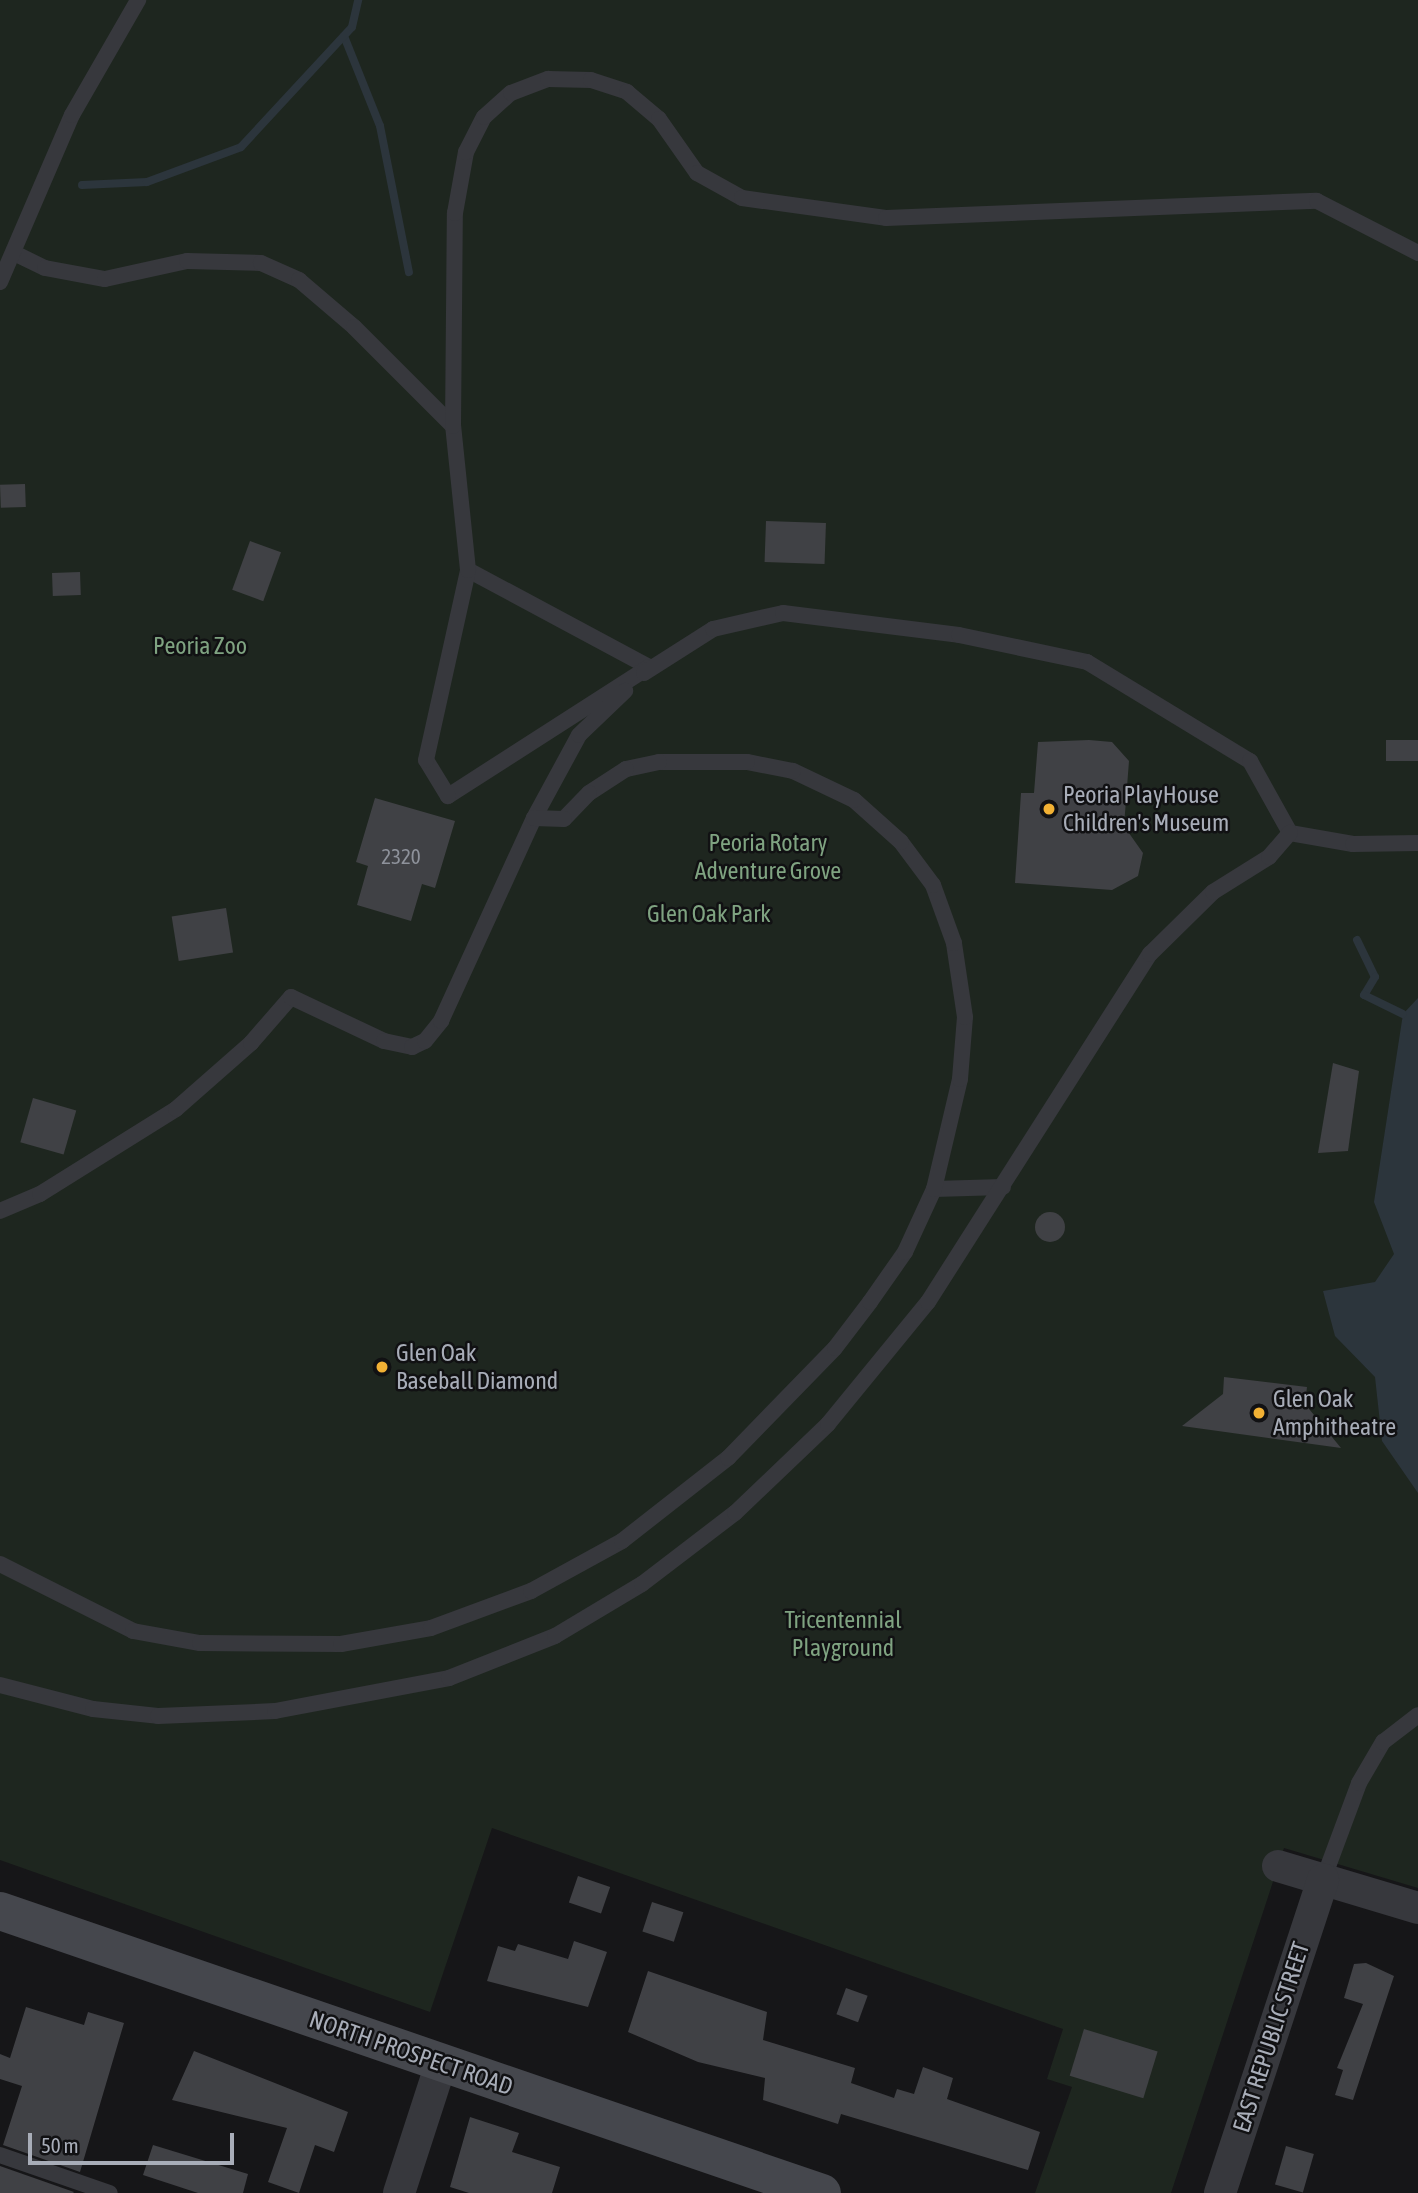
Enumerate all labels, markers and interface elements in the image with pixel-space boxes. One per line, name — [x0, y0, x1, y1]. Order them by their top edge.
park label: Peoria Zoo — [153, 632, 247, 660]
place label: Peoria PlayHouse Children's Museum — [1063, 781, 1229, 837]
marker: Peoria PlayHouse Children's Museum — [1041, 801, 1057, 817]
park label: Peoria Rotary Adventure Grove — [695, 829, 841, 885]
house number: 2320 — [381, 843, 421, 869]
park label: Glen Oak Park — [647, 900, 771, 928]
place label: Glen Oak Baseball Diamond — [396, 1339, 558, 1395]
marker: Glen Oak Baseball Diamond — [374, 1359, 390, 1375]
place label: Glen Oak Amphitheatre — [1273, 1385, 1396, 1441]
marker: Glen Oak Amphitheatre — [1251, 1405, 1267, 1421]
park label: Tricentennial Playground — [785, 1606, 901, 1662]
street label: EAST REPUBLIC STREET — [1227, 1938, 1315, 2136]
street label: NORTH PROSPECT ROAD — [306, 2005, 516, 2101]
scale bar — [32, 2120, 238, 2164]
text: 50 m — [41, 2133, 79, 2157]

